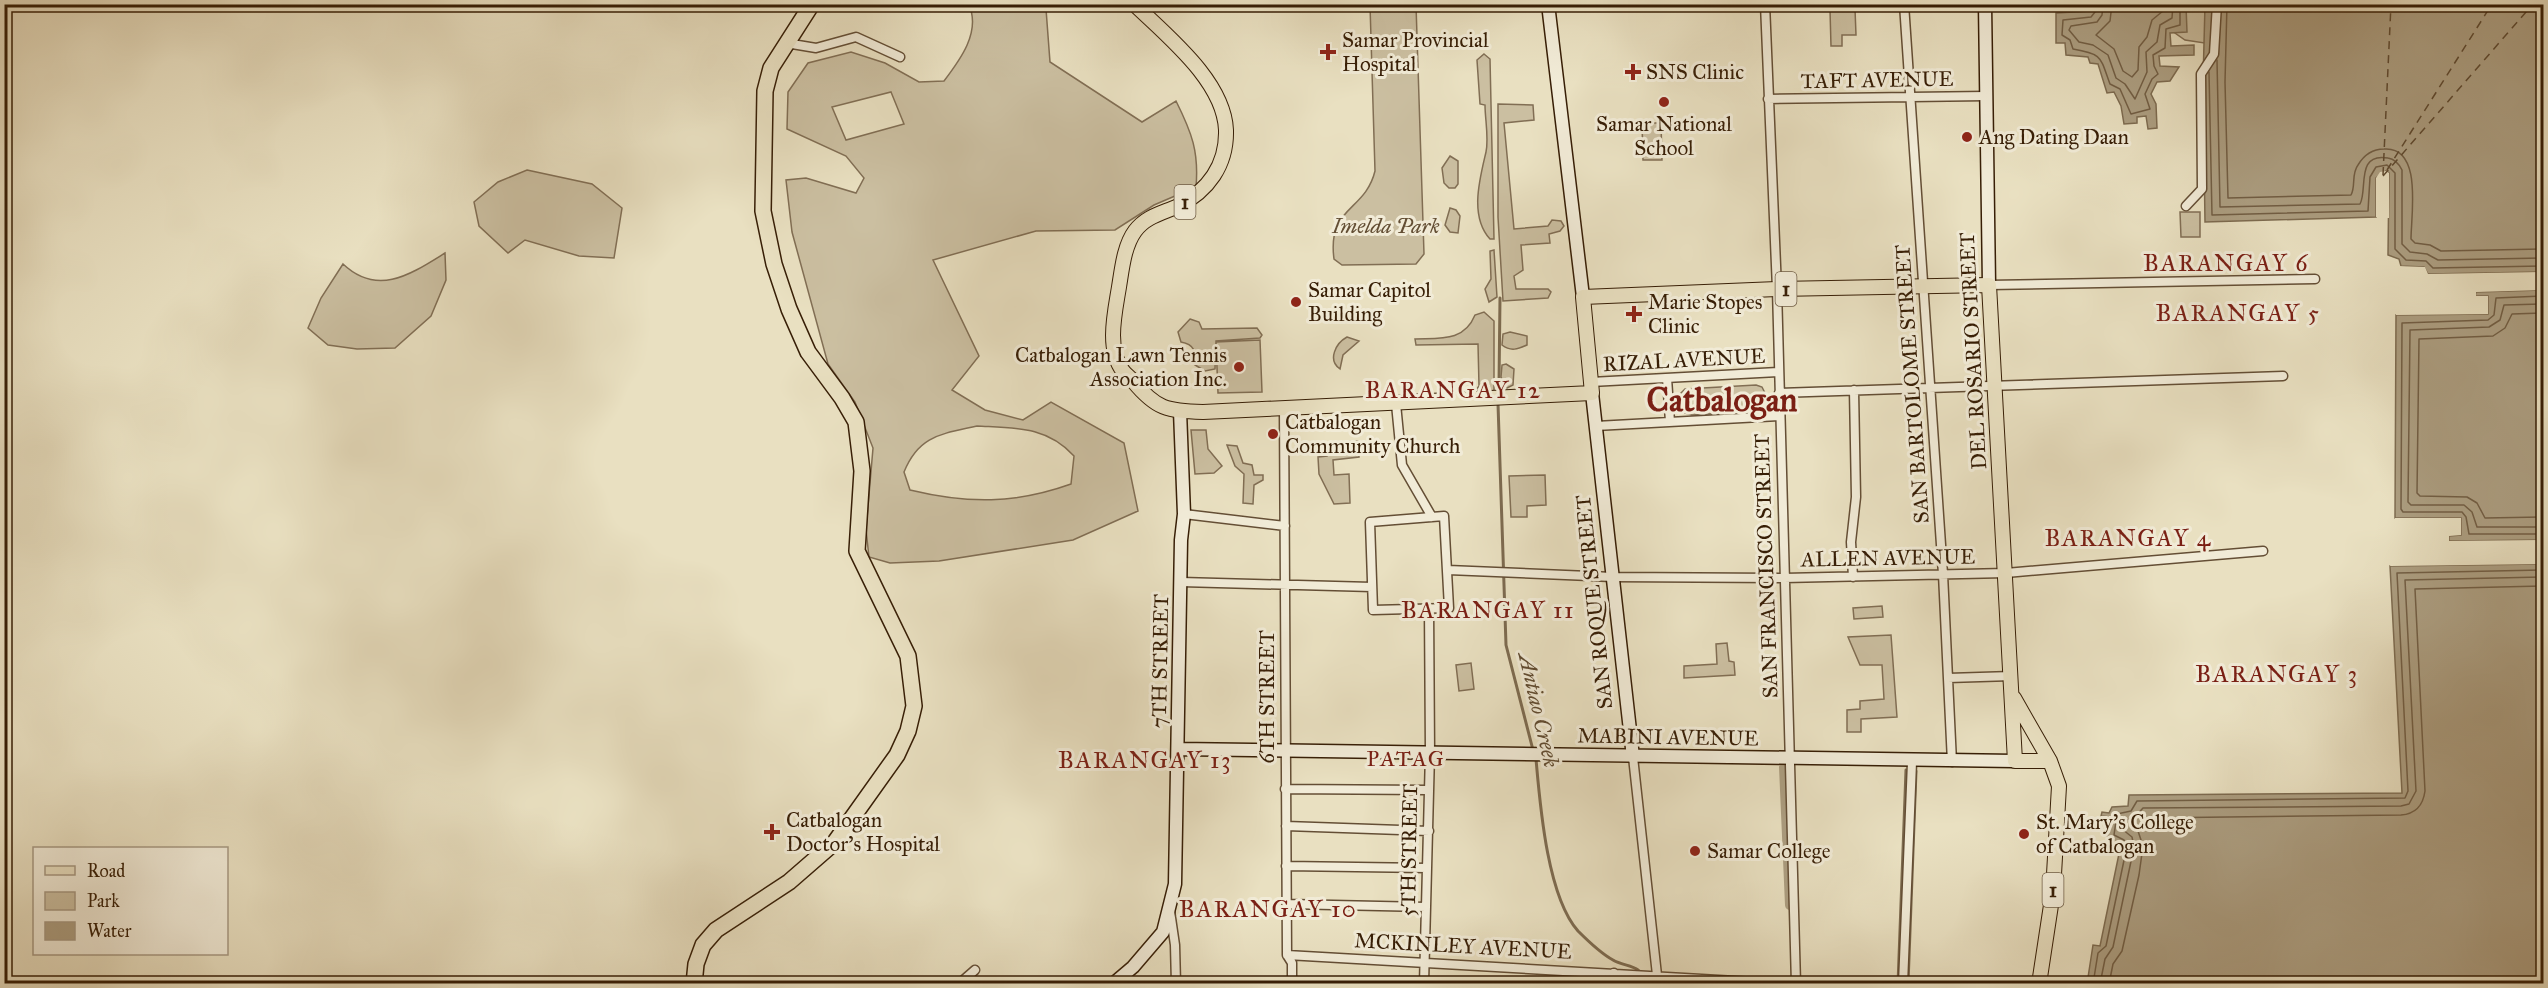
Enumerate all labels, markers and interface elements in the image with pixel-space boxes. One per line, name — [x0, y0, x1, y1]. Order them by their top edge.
place label: Samar Provincial Hospital — [1342, 27, 1489, 77]
marker: Samar Provincial Hospital — [1319, 43, 1337, 61]
place label: SNS Clinic — [1646, 59, 1744, 85]
marker: SNS Clinic — [1624, 63, 1642, 81]
street label: TAFT AVENUE — [1800, 66, 1954, 94]
marker: Samar National School — [1657, 95, 1671, 109]
place label: Samar National School — [1596, 111, 1732, 161]
place label: Ang Dating Daan — [1978, 124, 2129, 150]
marker: Ang Dating Daan — [1960, 130, 1974, 144]
road number: 1 — [1174, 185, 1196, 219]
park label: Imelda Park — [1331, 213, 1440, 239]
street label: DEL ROSARIO STREET — [1954, 232, 1992, 470]
street label: SAN BARTOLOME STREET — [1889, 244, 1935, 524]
district label: BARANGAY 6 — [2143, 248, 2309, 278]
road number: 1 — [1776, 272, 1796, 306]
place label: Samar Capitol Building — [1308, 277, 1431, 327]
place label: Marie Stopes Clinic — [1648, 289, 1763, 339]
marker: Samar Capitol Building — [1289, 295, 1303, 309]
district label: BARANGAY 5 — [2156, 298, 2320, 328]
marker: Marie Stopes Clinic — [1625, 305, 1643, 323]
place label: Catbalogan Lawn Tennis Association Inc. — [1015, 342, 1227, 392]
street label: RIZAL AVENUE — [1602, 343, 1766, 377]
marker: Catbalogan Lawn Tennis Association Inc. — [1232, 360, 1246, 374]
district label: BARANGAY 12 — [1365, 375, 1541, 405]
district label: Catbalogan — [1647, 380, 1798, 420]
place label: Catbalogan Community Church — [1285, 409, 1461, 459]
marker: Catbalogan Community Church — [1266, 427, 1280, 441]
street label: SAN FRANCISCO STREET — [1748, 433, 1784, 699]
street label: SAN ROQUE STREET — [1570, 494, 1618, 710]
district label: BARANGAY 4 — [2044, 523, 2212, 553]
street label: ALLEN AVENUE — [1800, 543, 1975, 573]
street label: 7TH STREET — [1146, 594, 1174, 728]
district label: BARANGAY 11 — [1401, 595, 1575, 625]
street label: 6TH STREET — [1254, 630, 1280, 764]
water label: Antiao Creek — [1512, 648, 1565, 770]
district label: BARANGAY 3 — [2195, 659, 2359, 689]
street label: MABINI AVENUE — [1577, 722, 1759, 752]
district label: BARANGAY 13 — [1058, 745, 1232, 775]
district label: PATAG — [1367, 745, 1445, 772]
street label: 5TH STREET — [1395, 783, 1423, 917]
place label: Catbalogan Doctor's Hospital — [786, 807, 940, 857]
place label: St. Mary's College of Catbalogan — [2036, 809, 2194, 859]
marker: Catbalogan Doctor's Hospital — [763, 823, 781, 841]
marker: St. Mary's College of Catbalogan — [2017, 827, 2031, 841]
place label: Samar College — [1707, 838, 1831, 864]
marker: Samar College — [1688, 844, 1702, 858]
legend — [33, 847, 228, 955]
text: Road — [87, 860, 125, 882]
road number: 1 — [2042, 873, 2064, 907]
text: Park — [87, 890, 120, 912]
district label: BARANGAY 10 — [1179, 894, 1357, 924]
text: Water — [87, 920, 132, 942]
street label: MCKINLEY AVENUE — [1354, 927, 1572, 965]

